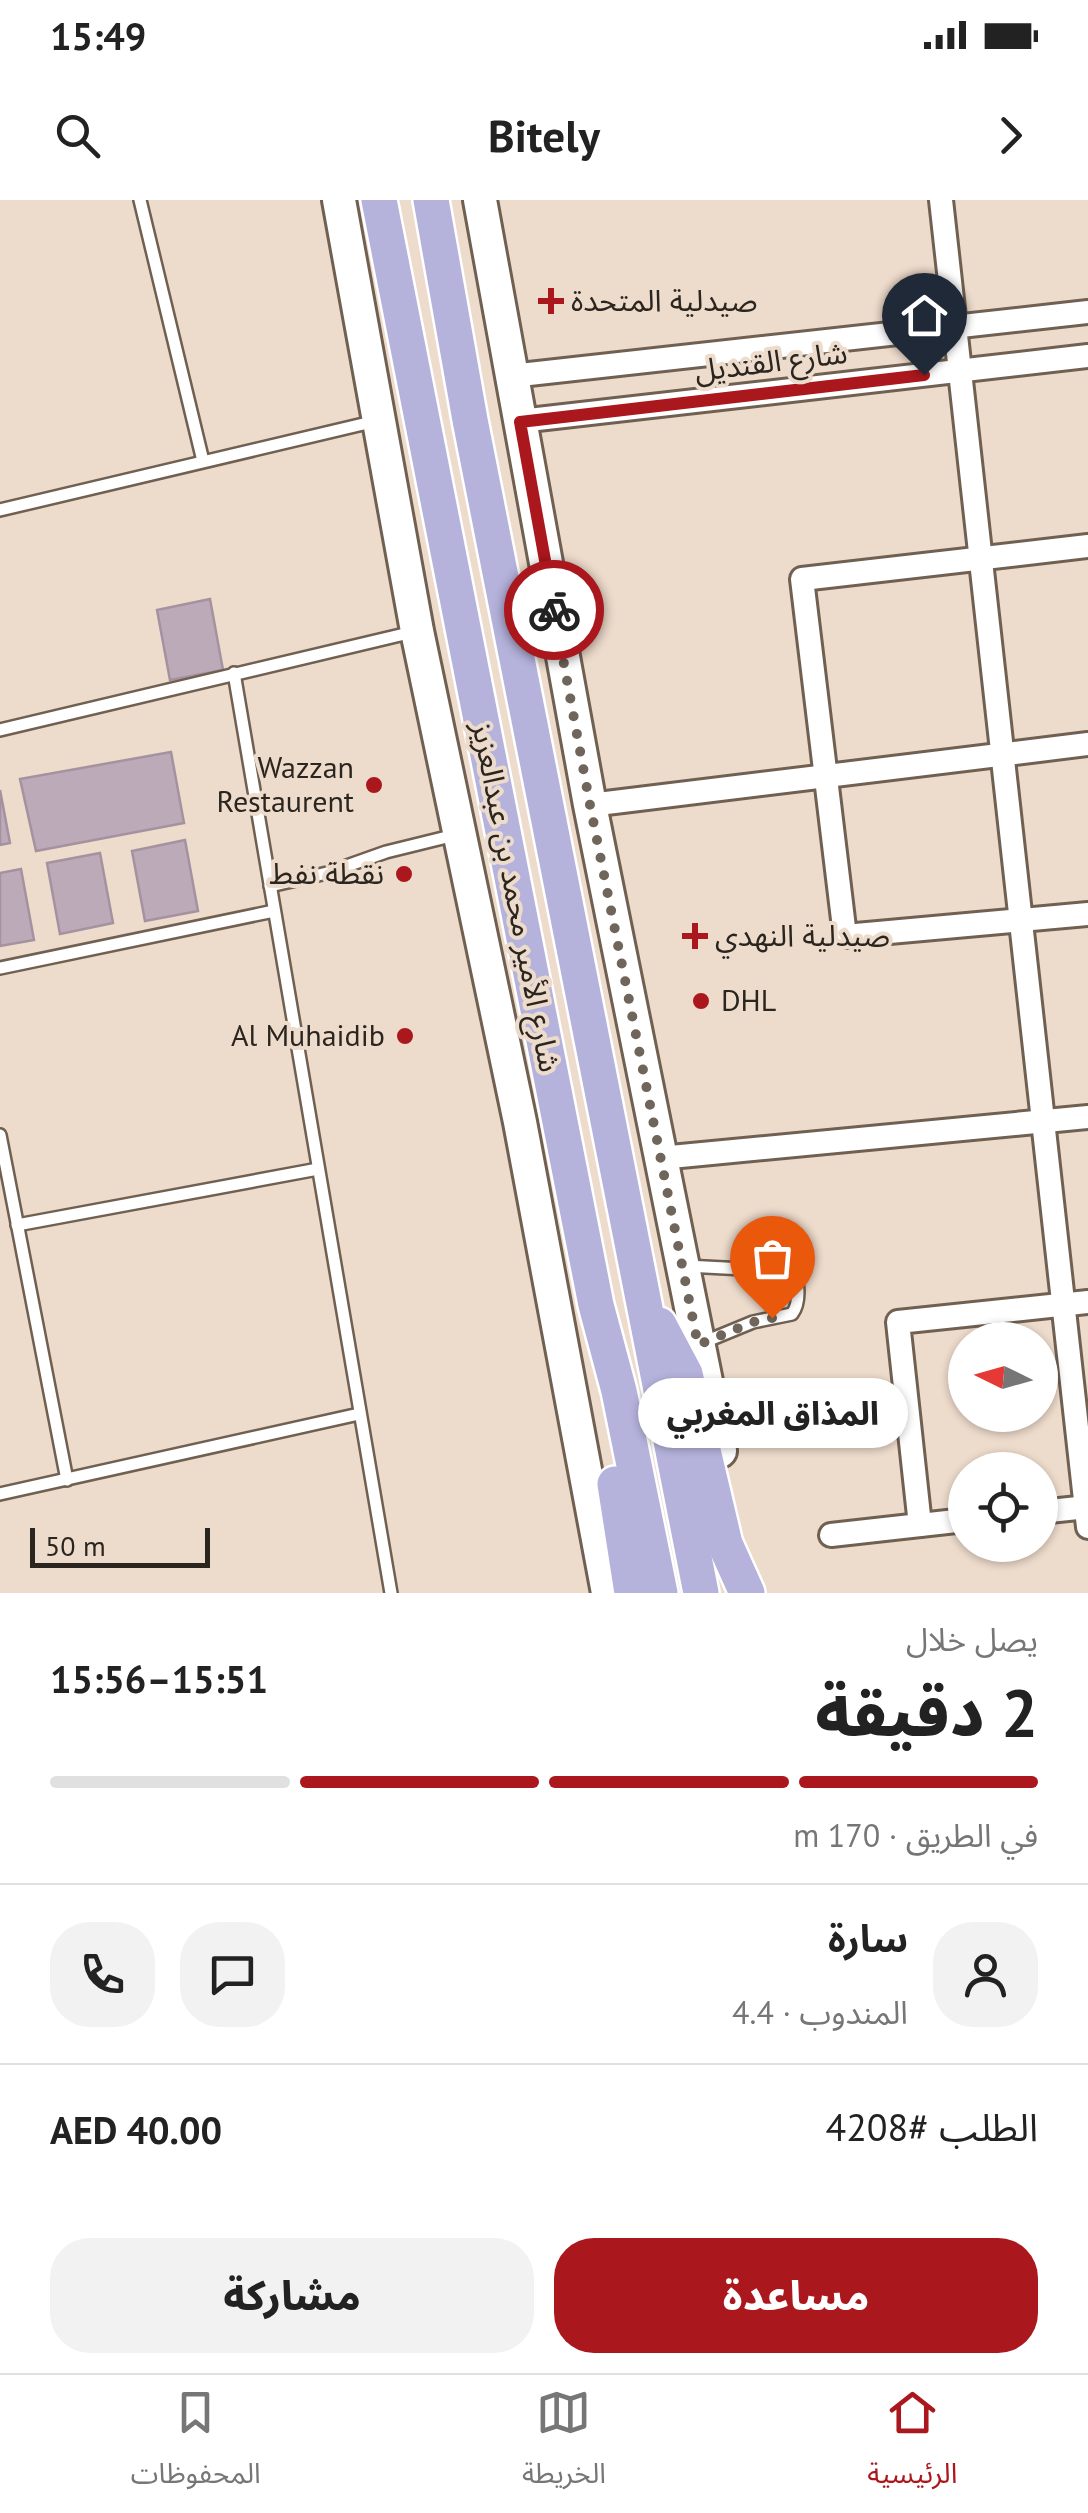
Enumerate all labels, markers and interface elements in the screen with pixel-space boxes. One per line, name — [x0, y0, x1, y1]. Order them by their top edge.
text: 15:49 — [50, 11, 146, 60]
text: Bitely — [488, 106, 600, 164]
icon: search — [50, 108, 105, 163]
icon: forward — [983, 108, 1038, 163]
pin — [882, 273, 967, 376]
place label: صيدلية المتحدة — [571, 280, 758, 319]
icon: home — [897, 288, 952, 343]
marker: صيدلية المتحدة — [540, 290, 562, 312]
street label: شارع القنديل — [692, 332, 850, 393]
courier — [504, 560, 604, 660]
icon: bike — [527, 583, 582, 638]
street label: شارع الأمير محمد بن عبدالعزيز — [460, 717, 571, 1076]
place label: Wazzan Restaurent — [216, 747, 354, 820]
marker: Wazzan Restaurent — [363, 774, 385, 796]
place label: نقطة نفط — [269, 853, 384, 892]
marker: نقطة نفط — [393, 863, 415, 885]
place label: صيدلية النهدي — [715, 915, 890, 959]
marker: صيدلية النهدي — [684, 925, 706, 947]
place label: DHL — [721, 980, 776, 1019]
marker: DHL — [690, 990, 712, 1012]
place label: Al Muhaidib — [231, 1015, 385, 1054]
marker: Al Muhaidib — [394, 1025, 416, 1047]
pin — [730, 1216, 815, 1319]
icon: bag — [745, 1231, 800, 1286]
north arrow — [948, 1322, 1058, 1432]
map controls — [948, 1322, 1058, 1562]
callout: المذاق المغربي — [637, 1378, 907, 1448]
text: المذاق المغربي — [667, 1392, 879, 1434]
button: locate — [948, 1452, 1058, 1562]
scale bar — [30, 1523, 210, 1568]
text: 50 m — [45, 1527, 106, 1564]
text: يصل خلال — [906, 1618, 1038, 1660]
text: 15:51–15:56 — [50, 1654, 268, 1703]
text: 2 دقيقة — [815, 1670, 1038, 1754]
text: في الطريق · 170 m — [793, 1814, 1038, 1856]
text: سارة — [828, 1913, 908, 1962]
button: phone — [50, 1922, 155, 2027]
button: chat — [180, 1922, 285, 2027]
button: person — [933, 1922, 1038, 2027]
text: المندوب · 4.4 — [732, 1991, 908, 2033]
text: الطلب #4208 — [825, 2102, 1038, 2151]
text: AED 40.00 — [50, 2105, 222, 2154]
button: مشاركة — [50, 2238, 534, 2353]
button: مساعدة — [554, 2238, 1038, 2353]
tab: المحفوظات — [131, 2385, 261, 2504]
tab: الخريطة — [522, 2385, 606, 2504]
tab: الرئيسية — [867, 2385, 957, 2504]

